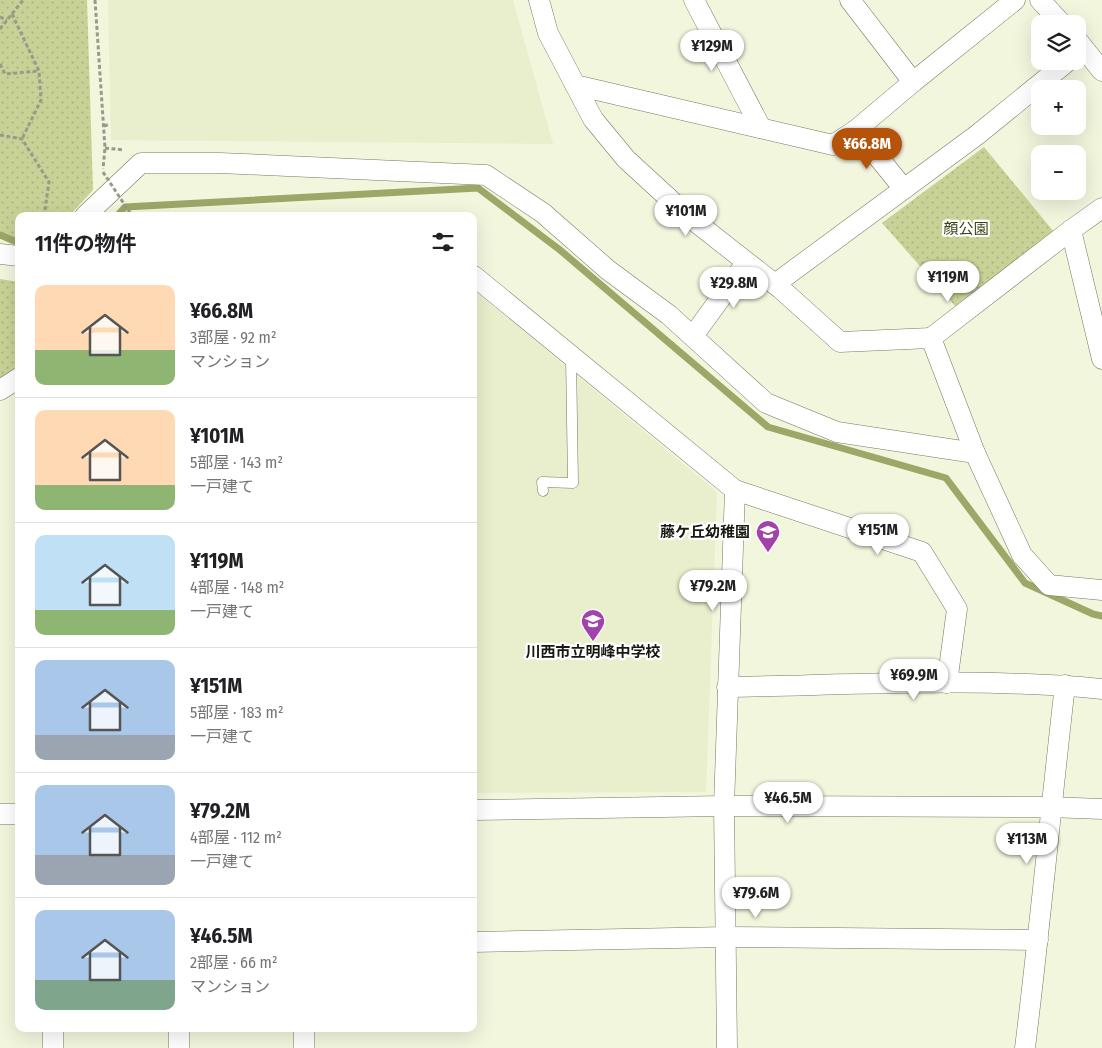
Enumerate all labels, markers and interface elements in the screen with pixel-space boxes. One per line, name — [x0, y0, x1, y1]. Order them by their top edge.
map controls — [1031, 15, 1086, 200]
button: layers — [1031, 15, 1086, 70]
pin: ¥129M — [677, 30, 747, 72]
text: ¥129M — [691, 36, 733, 55]
button: + — [1031, 80, 1086, 135]
pin: ¥66.8M — [826, 128, 908, 170]
text: ¥66.8M — [843, 134, 891, 153]
button: − — [1031, 145, 1086, 200]
pin: ¥101M — [651, 194, 721, 237]
text: ¥101M — [665, 201, 707, 220]
park label: 顔公園 — [943, 220, 989, 238]
icon: filters — [429, 228, 457, 256]
text: 11件の物件 — [35, 231, 136, 257]
pin: ¥119M — [913, 260, 983, 303]
pin: ¥29.8M — [693, 266, 775, 309]
text: ¥119M — [928, 267, 968, 286]
text: ¥29.8M — [710, 273, 758, 292]
text: ¥66.8M — [190, 298, 253, 324]
icon: home — [75, 305, 135, 365]
text: 3部屋 · 92 m² — [190, 328, 276, 347]
text: マンション — [190, 352, 270, 371]
text: ¥101M — [190, 423, 244, 449]
icon: home — [75, 430, 135, 490]
text: 5部屋 · 143 m² — [190, 453, 283, 472]
text: 一戸建て — [190, 477, 254, 496]
pin: ¥151M — [843, 514, 913, 556]
school or university icon: 藤ケ丘幼稚園 — [755, 519, 781, 553]
text: ¥151M — [858, 520, 898, 539]
place label: 藤ケ丘幼稚園 — [660, 523, 750, 541]
text: ¥119M — [190, 548, 244, 574]
icon: home — [75, 555, 135, 615]
pin: ¥79.2M — [672, 570, 754, 612]
text: ¥79.2M — [690, 576, 736, 595]
text: 4部屋 · 148 m² — [190, 578, 284, 597]
text: 一戸建て — [190, 602, 254, 621]
school or university icon: 川西市立明峰中学校 — [580, 608, 606, 642]
place label: 川西市立明峰中学校 — [525, 643, 661, 661]
pin: ¥69.9M — [873, 658, 955, 701]
text: ¥69.9M — [890, 665, 938, 684]
text: ¥151M — [190, 673, 242, 699]
icon: home — [75, 680, 135, 740]
text: 5部屋 · 183 m² — [190, 703, 284, 722]
text: 一戸建て — [190, 727, 254, 746]
pin: ¥46.5M — [747, 782, 829, 824]
text: ¥46.5M — [764, 788, 812, 807]
text: ¥79.2M — [190, 798, 250, 824]
icon: home — [75, 805, 135, 865]
pin: ¥113M — [992, 822, 1062, 865]
text: 4部屋 · 112 m² — [190, 828, 282, 847]
text: ¥113M — [1007, 829, 1047, 848]
text: 一戸建て — [190, 852, 254, 871]
pin: ¥79.6M — [715, 876, 797, 919]
text: ¥79.6M — [733, 883, 779, 902]
text: ¥46.5M — [190, 923, 253, 949]
icon: home — [75, 930, 135, 990]
text: 2部屋 · 66 m² — [190, 953, 278, 972]
text: マンション — [190, 977, 270, 996]

